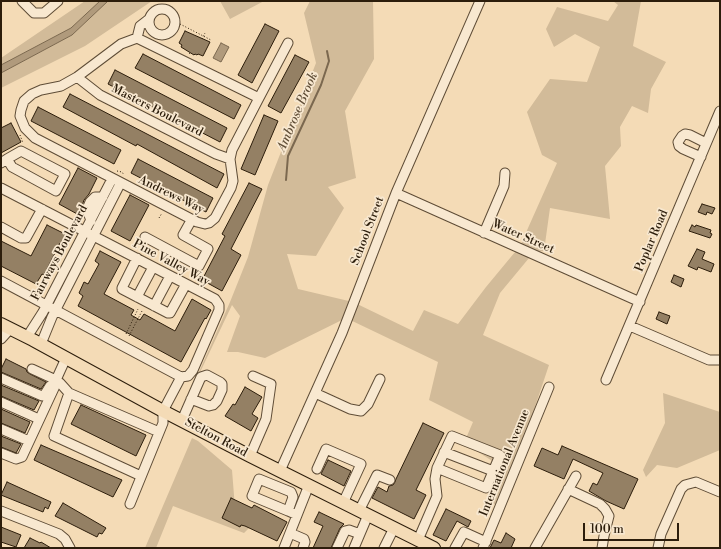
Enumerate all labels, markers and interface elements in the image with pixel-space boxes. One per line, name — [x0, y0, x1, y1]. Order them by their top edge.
water label: Ambrose Brook — [274, 70, 322, 154]
street label: Masters Boulevard — [109, 82, 205, 140]
street label: Andrews Way — [136, 173, 206, 217]
street label: School Street — [348, 195, 388, 267]
street label: Fairways Boulevard — [29, 203, 91, 303]
street label: Poplar Road — [632, 208, 672, 274]
street label: Water Street — [490, 217, 556, 257]
street label: Pine Valley Way — [130, 237, 212, 289]
street label: International Avenue — [477, 407, 533, 519]
street label: Stelton Road — [182, 415, 250, 461]
scale bar — [585, 515, 681, 541]
text: 100 m — [590, 522, 624, 537]

